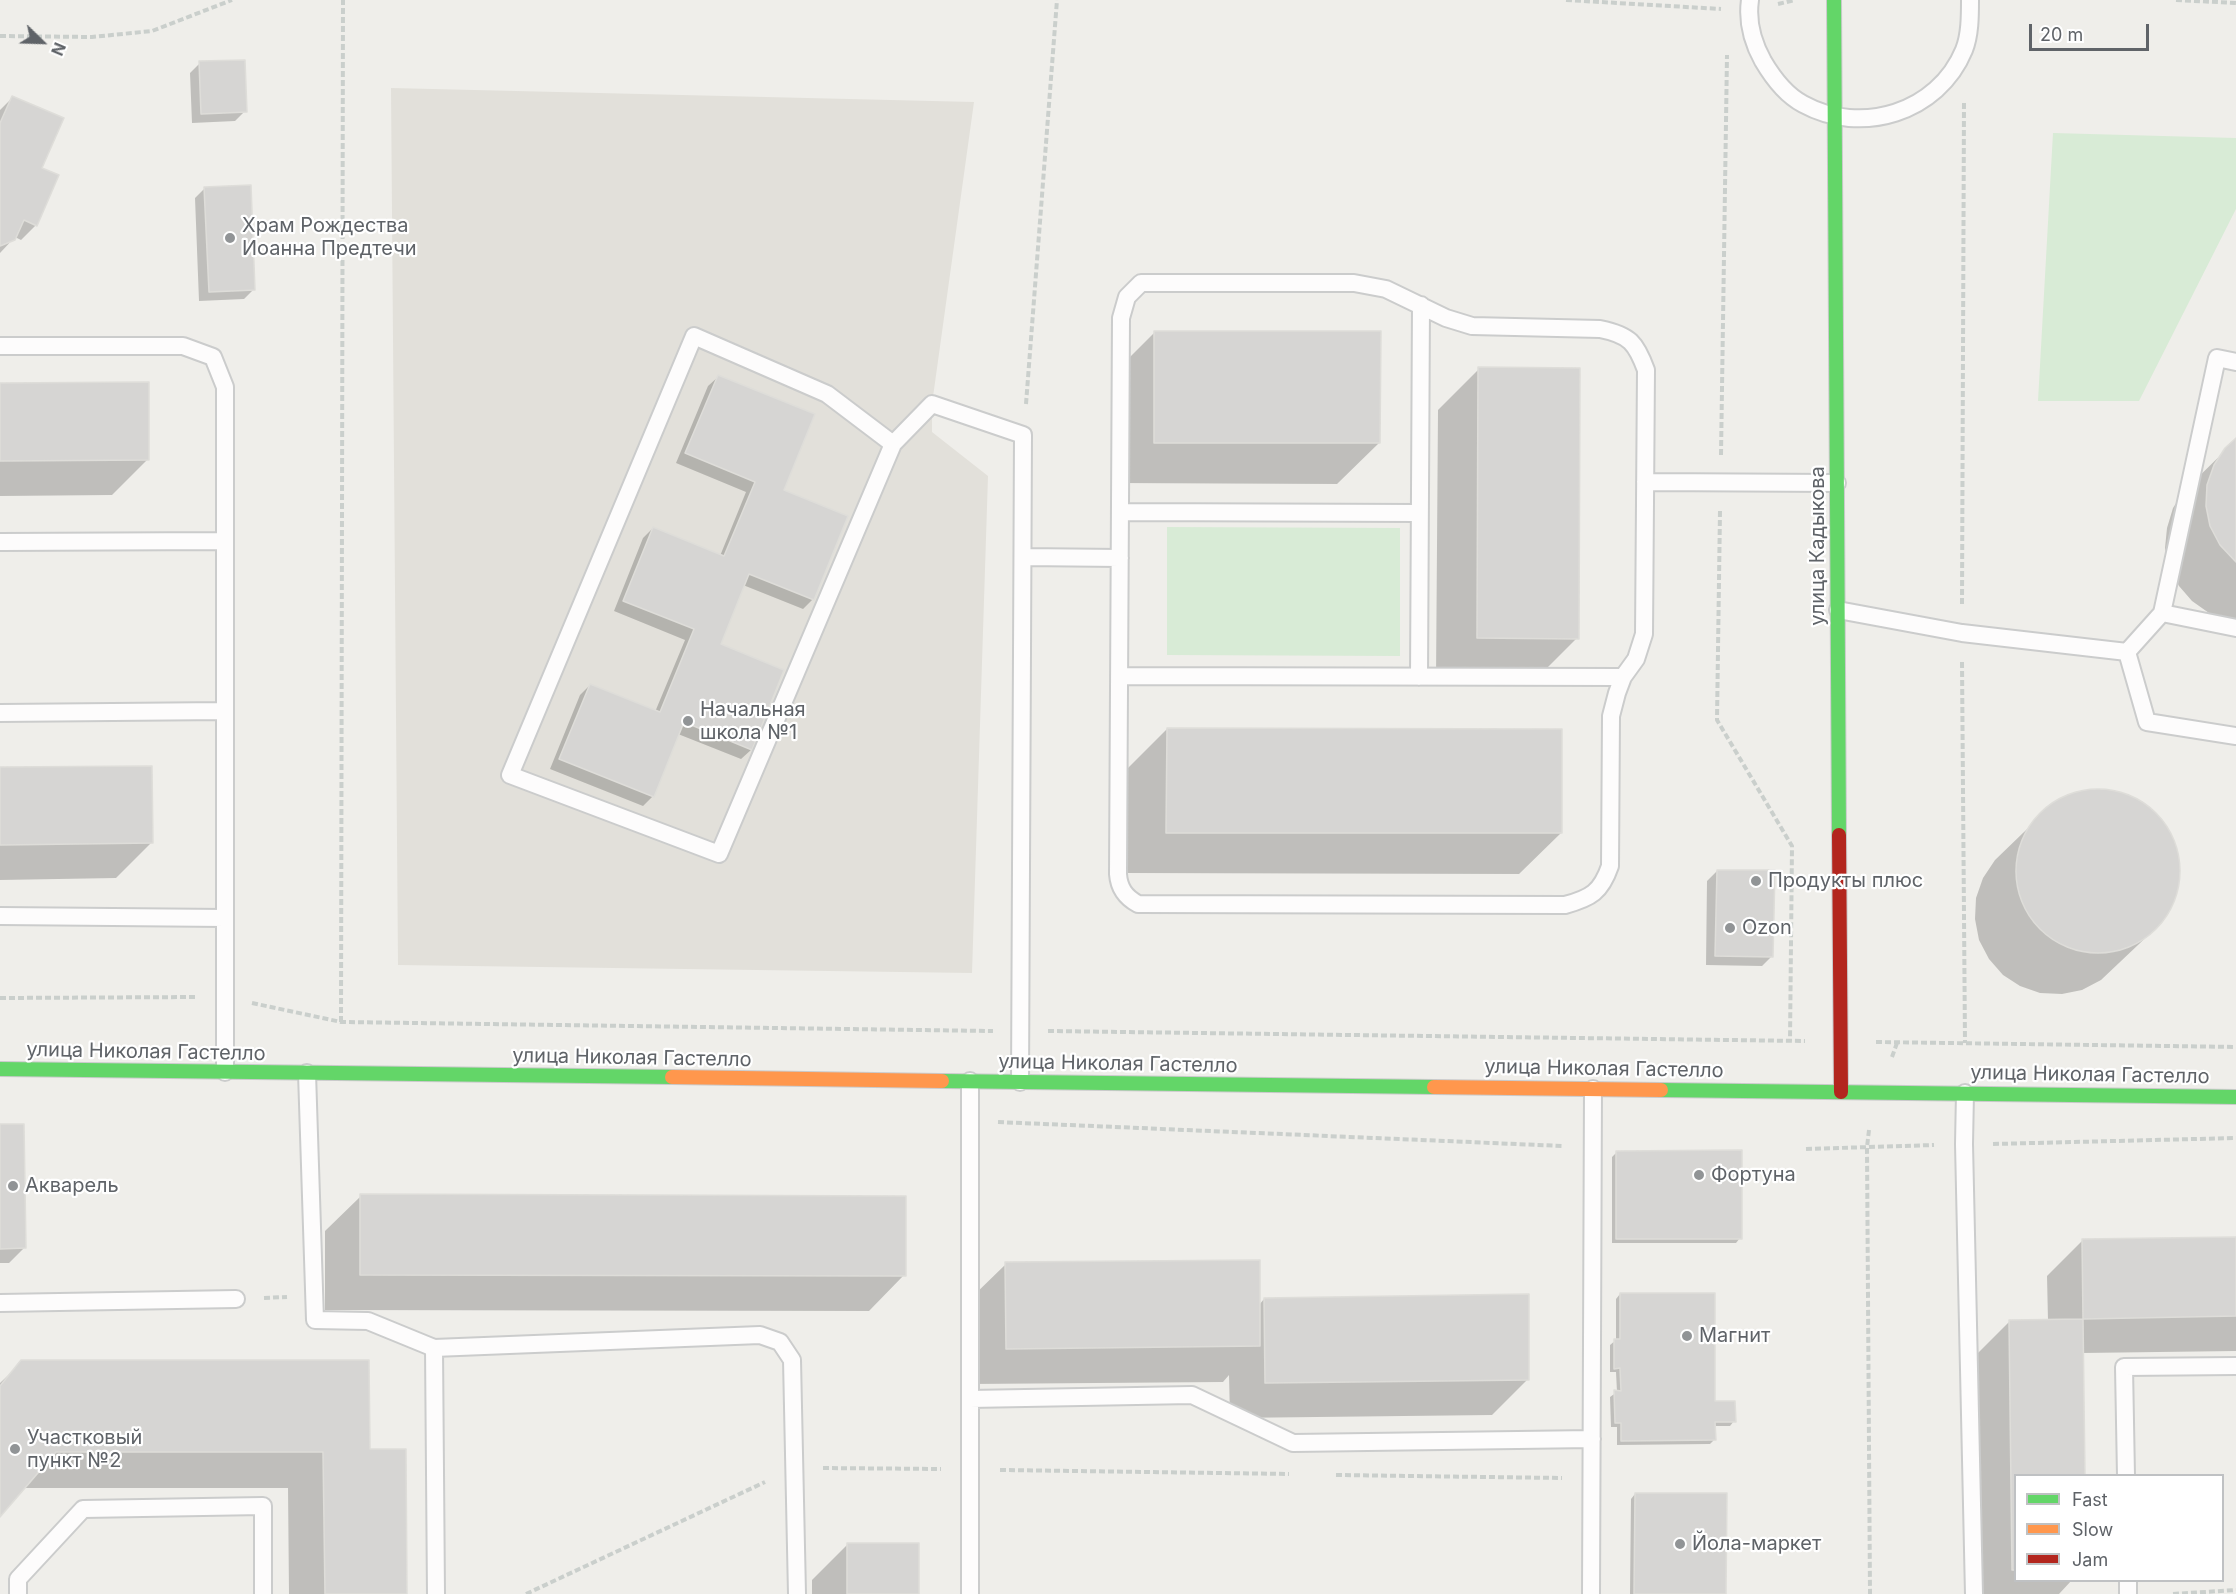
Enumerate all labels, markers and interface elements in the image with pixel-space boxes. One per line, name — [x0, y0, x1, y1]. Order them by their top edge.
north arrow — [12, 12, 72, 72]
scale bar — [2032, 12, 2152, 50]
text: 20 m — [2040, 24, 2083, 45]
text: N — [47, 40, 70, 59]
place label: Храм Рождества Иоанна Предтечи — [242, 214, 417, 261]
marker: Храм Рождества Иоанна Предтечи — [223, 231, 237, 245]
street label: улица Кадыкова — [1806, 466, 1830, 626]
place label: Начальная школа №1 — [700, 698, 806, 745]
marker: Начальная школа №1 — [681, 714, 695, 728]
place label: Продукты плюс — [1768, 869, 1923, 893]
marker: Продукты плюс — [1749, 874, 1763, 888]
place label: Ozon — [1742, 916, 1792, 940]
marker: Ozon — [1723, 921, 1737, 935]
street label: улица Николая Гастелло — [26, 1038, 266, 1066]
street label: улица Николая Гастелло — [512, 1044, 752, 1072]
street label: улица Николая Гастелло — [998, 1050, 1238, 1078]
street label: улица Николая Гастелло — [1484, 1055, 1724, 1083]
street label: улица Николая Гастелло — [1970, 1061, 2210, 1089]
place label: Фортуна — [1711, 1163, 1796, 1187]
marker: Фортуна — [1692, 1168, 1706, 1182]
place label: Акварель — [25, 1174, 119, 1198]
marker: Акварель — [6, 1179, 20, 1193]
place label: Магнит — [1699, 1324, 1770, 1348]
marker: Магнит — [1680, 1329, 1694, 1343]
place label: Участковый пункт №2 — [27, 1426, 142, 1473]
marker: Участковый пункт №2 — [8, 1442, 22, 1456]
legend — [2014, 1474, 2224, 1582]
text: Fast — [2072, 1489, 2108, 1510]
text: Slow — [2072, 1519, 2113, 1540]
place label: Йола-маркет — [1692, 1532, 1821, 1556]
marker: Йола-маркет — [1673, 1537, 1687, 1551]
text: Jam — [2072, 1549, 2108, 1570]

